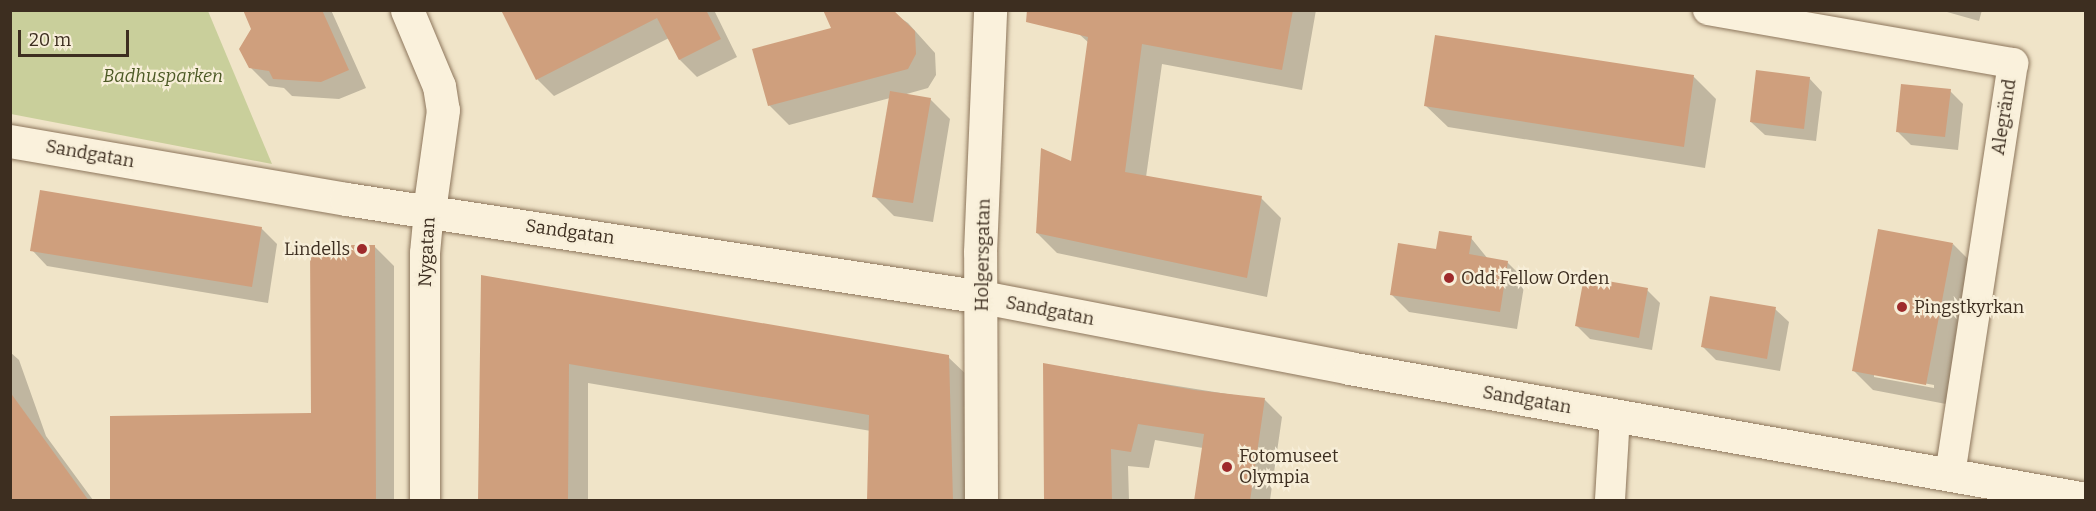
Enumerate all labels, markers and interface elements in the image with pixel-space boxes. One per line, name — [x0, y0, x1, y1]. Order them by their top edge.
scale bar — [21, 18, 132, 56]
text: 20 m — [29, 29, 71, 51]
park label: Badhusparken — [103, 65, 223, 87]
street label: Alegränd — [1987, 77, 2021, 157]
street label: Sandgatan — [44, 136, 136, 172]
street label: Holgersgatan — [971, 198, 995, 312]
street label: Sandgatan — [524, 215, 616, 249]
street label: Nygatan — [414, 216, 440, 288]
place label: Lindells — [284, 238, 350, 260]
marker: Lindells — [355, 242, 369, 256]
place label: Odd Fellow Orden — [1461, 267, 1609, 289]
marker: Odd Fellow Orden — [1442, 271, 1456, 285]
street label: Sandgatan — [1004, 292, 1096, 330]
place label: Pingstkyrkan — [1914, 296, 2024, 318]
marker: Pingstkyrkan — [1895, 300, 1909, 314]
street label: Sandgatan — [1481, 382, 1573, 418]
place label: Fotomuseet Olympia — [1239, 446, 1338, 488]
marker: Fotomuseet Olympia — [1220, 460, 1234, 474]

